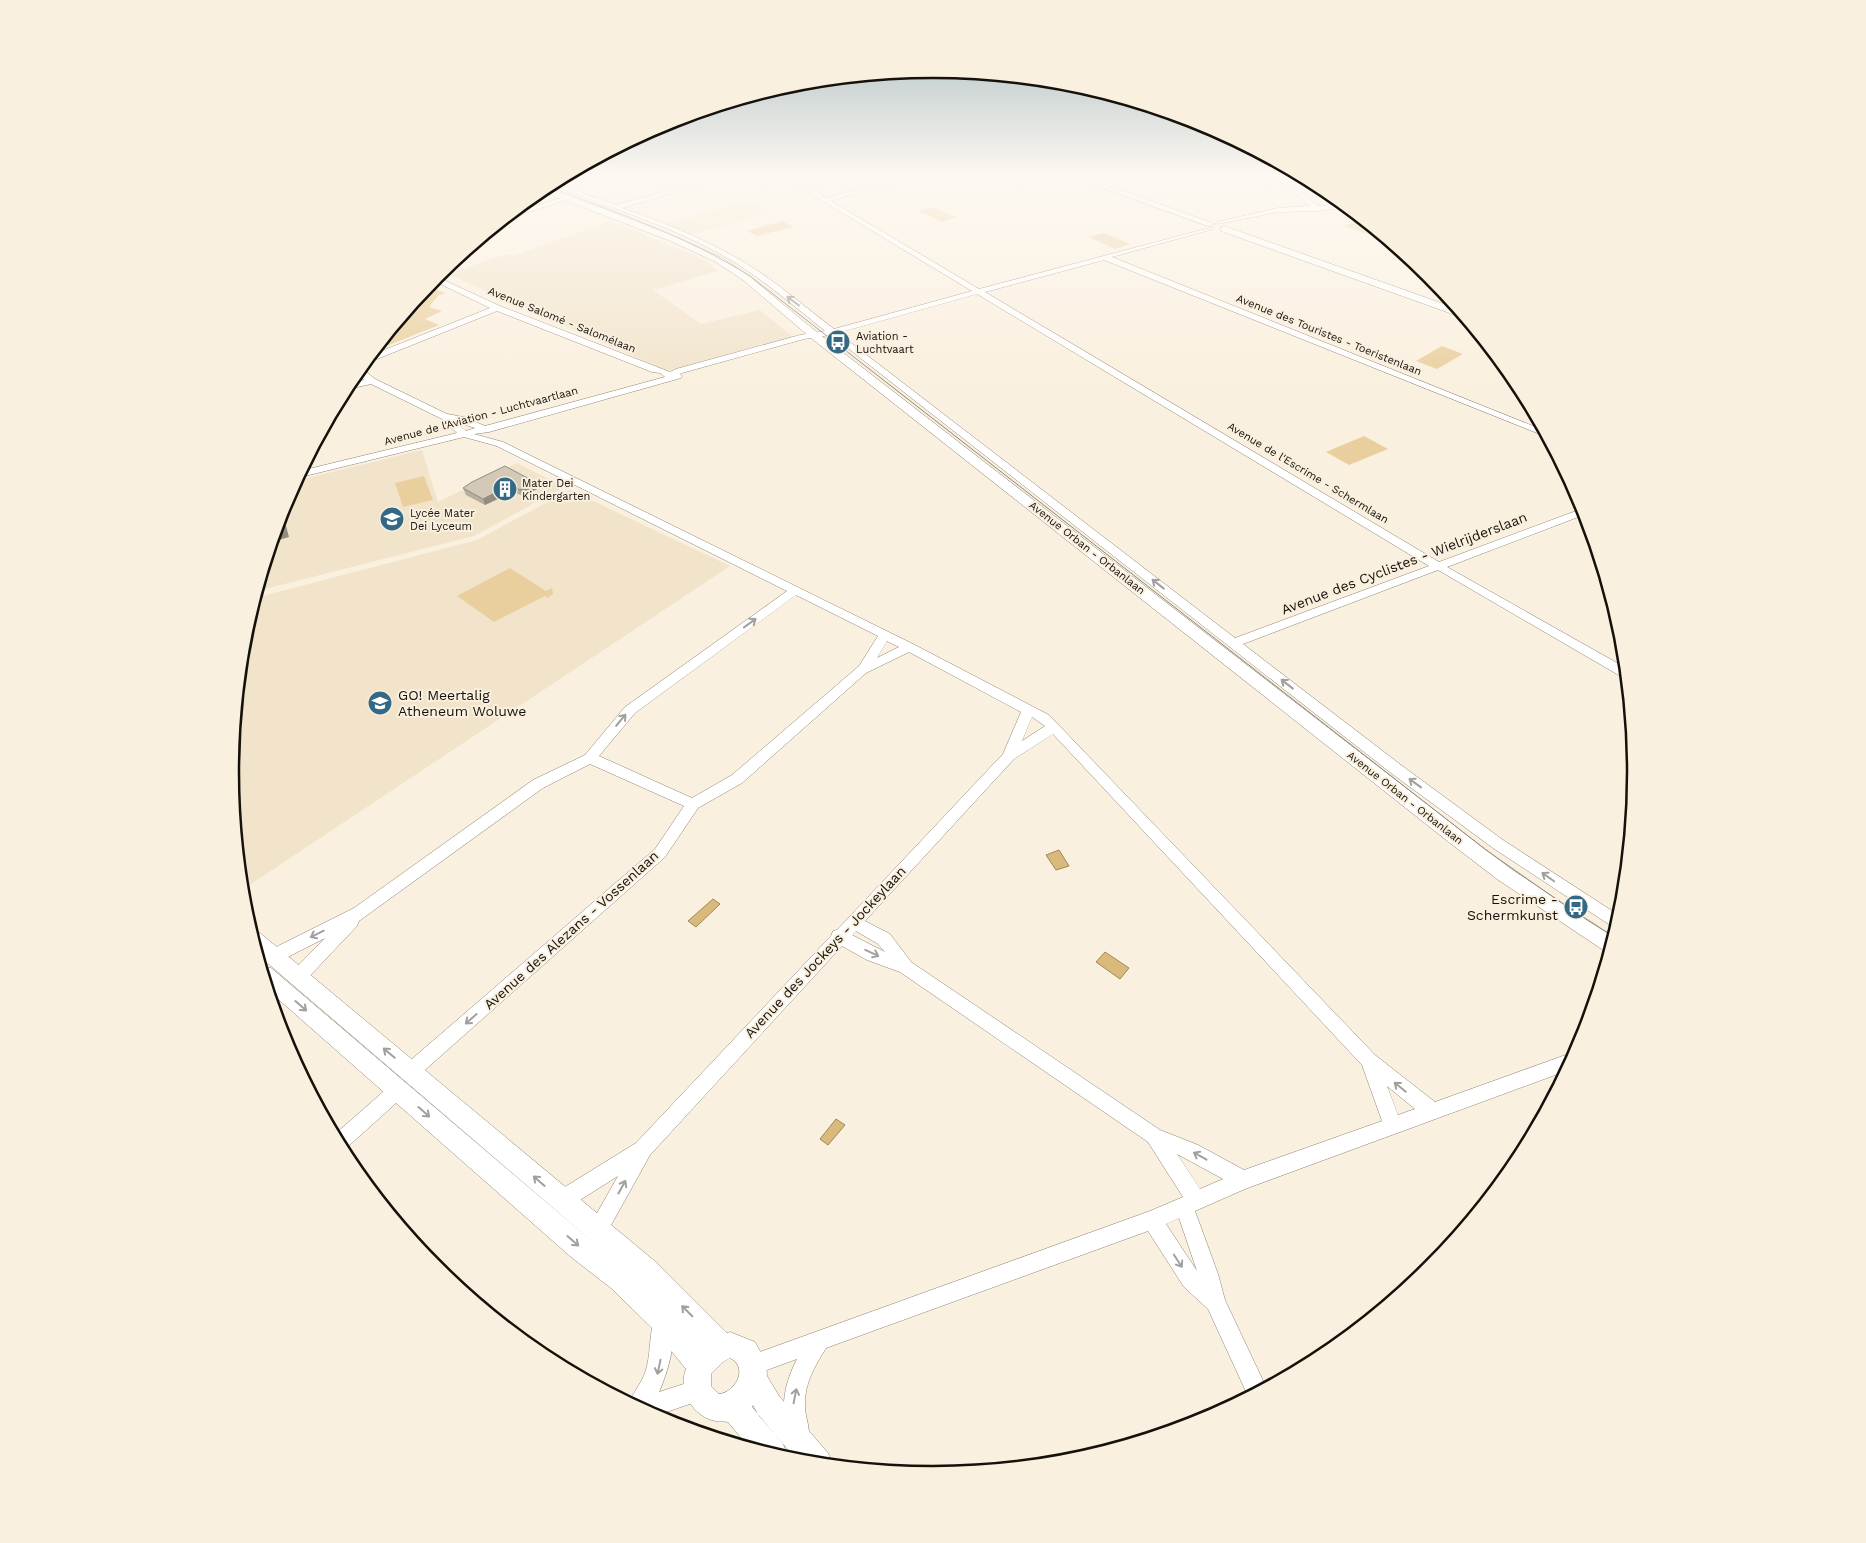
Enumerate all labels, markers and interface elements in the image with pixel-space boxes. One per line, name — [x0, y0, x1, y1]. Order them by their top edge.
street label: Avenue Salomé - Salomélaan — [486, 284, 638, 356]
street label: Avenue des Touristes - Toeristenlaan — [1234, 292, 1424, 378]
one-way arrow — [787, 296, 800, 307]
bus stop icon: Aviation - Luchtvaart — [825, 329, 851, 355]
place label: Aviation - Luchtvaart — [856, 330, 914, 356]
street label: Avenue de l'Aviation - Luchtvaartlaan — [383, 384, 579, 448]
street label: Avenue de l'Escrime - Schermlaan — [1225, 420, 1391, 526]
building icon: Mater Dei Kindergarten — [492, 476, 518, 502]
place label: Mater Dei Kindergarten — [522, 477, 590, 503]
street label: Avenue Orban - Orbanlaan — [1026, 499, 1148, 597]
school or university icon: Lycée Mater Dei Lyceum — [379, 506, 405, 532]
place label: Lycée Mater Dei Lyceum — [410, 507, 475, 533]
street label: Avenue des Cyclistes - Wielrijderslaan — [1279, 509, 1529, 617]
one-way arrow — [1152, 579, 1165, 590]
one-way arrow — [743, 617, 756, 628]
one-way arrow — [1280, 678, 1293, 689]
place label: GO! Meertalig Atheneum Woluwe — [398, 687, 526, 719]
school or university icon: GO! Meertalig Atheneum Woluwe — [367, 690, 393, 716]
one-way arrow — [616, 714, 627, 727]
street label: Avenue Orban - Orbanlaan — [1344, 749, 1466, 847]
one-way arrow — [1408, 778, 1422, 788]
street label: Avenue des Alezans - Vossenlaan — [481, 847, 661, 1013]
street label: Avenue des Jockeys - Jockeylaan — [741, 863, 909, 1041]
one-way arrow — [1541, 872, 1555, 882]
place label: Escrime - Schermkunst — [1467, 891, 1558, 923]
bus stop icon: Escrime - Schermkunst — [1563, 894, 1589, 920]
one-way arrow — [309, 930, 324, 940]
one-way arrow — [864, 949, 879, 959]
one-way arrow — [294, 1000, 307, 1011]
one-way arrow — [464, 1014, 477, 1025]
one-way arrow — [383, 1047, 396, 1058]
one-way arrow — [1394, 1081, 1407, 1092]
one-way arrow — [417, 1106, 430, 1118]
one-way arrow — [1194, 1151, 1208, 1161]
one-way arrow — [533, 1175, 546, 1186]
one-way arrow — [617, 1179, 627, 1194]
one-way arrow — [566, 1236, 579, 1247]
one-way arrow — [1173, 1254, 1184, 1268]
one-way arrow — [681, 1305, 693, 1317]
one-way arrow — [653, 1358, 663, 1374]
one-way arrow — [791, 1388, 800, 1404]

